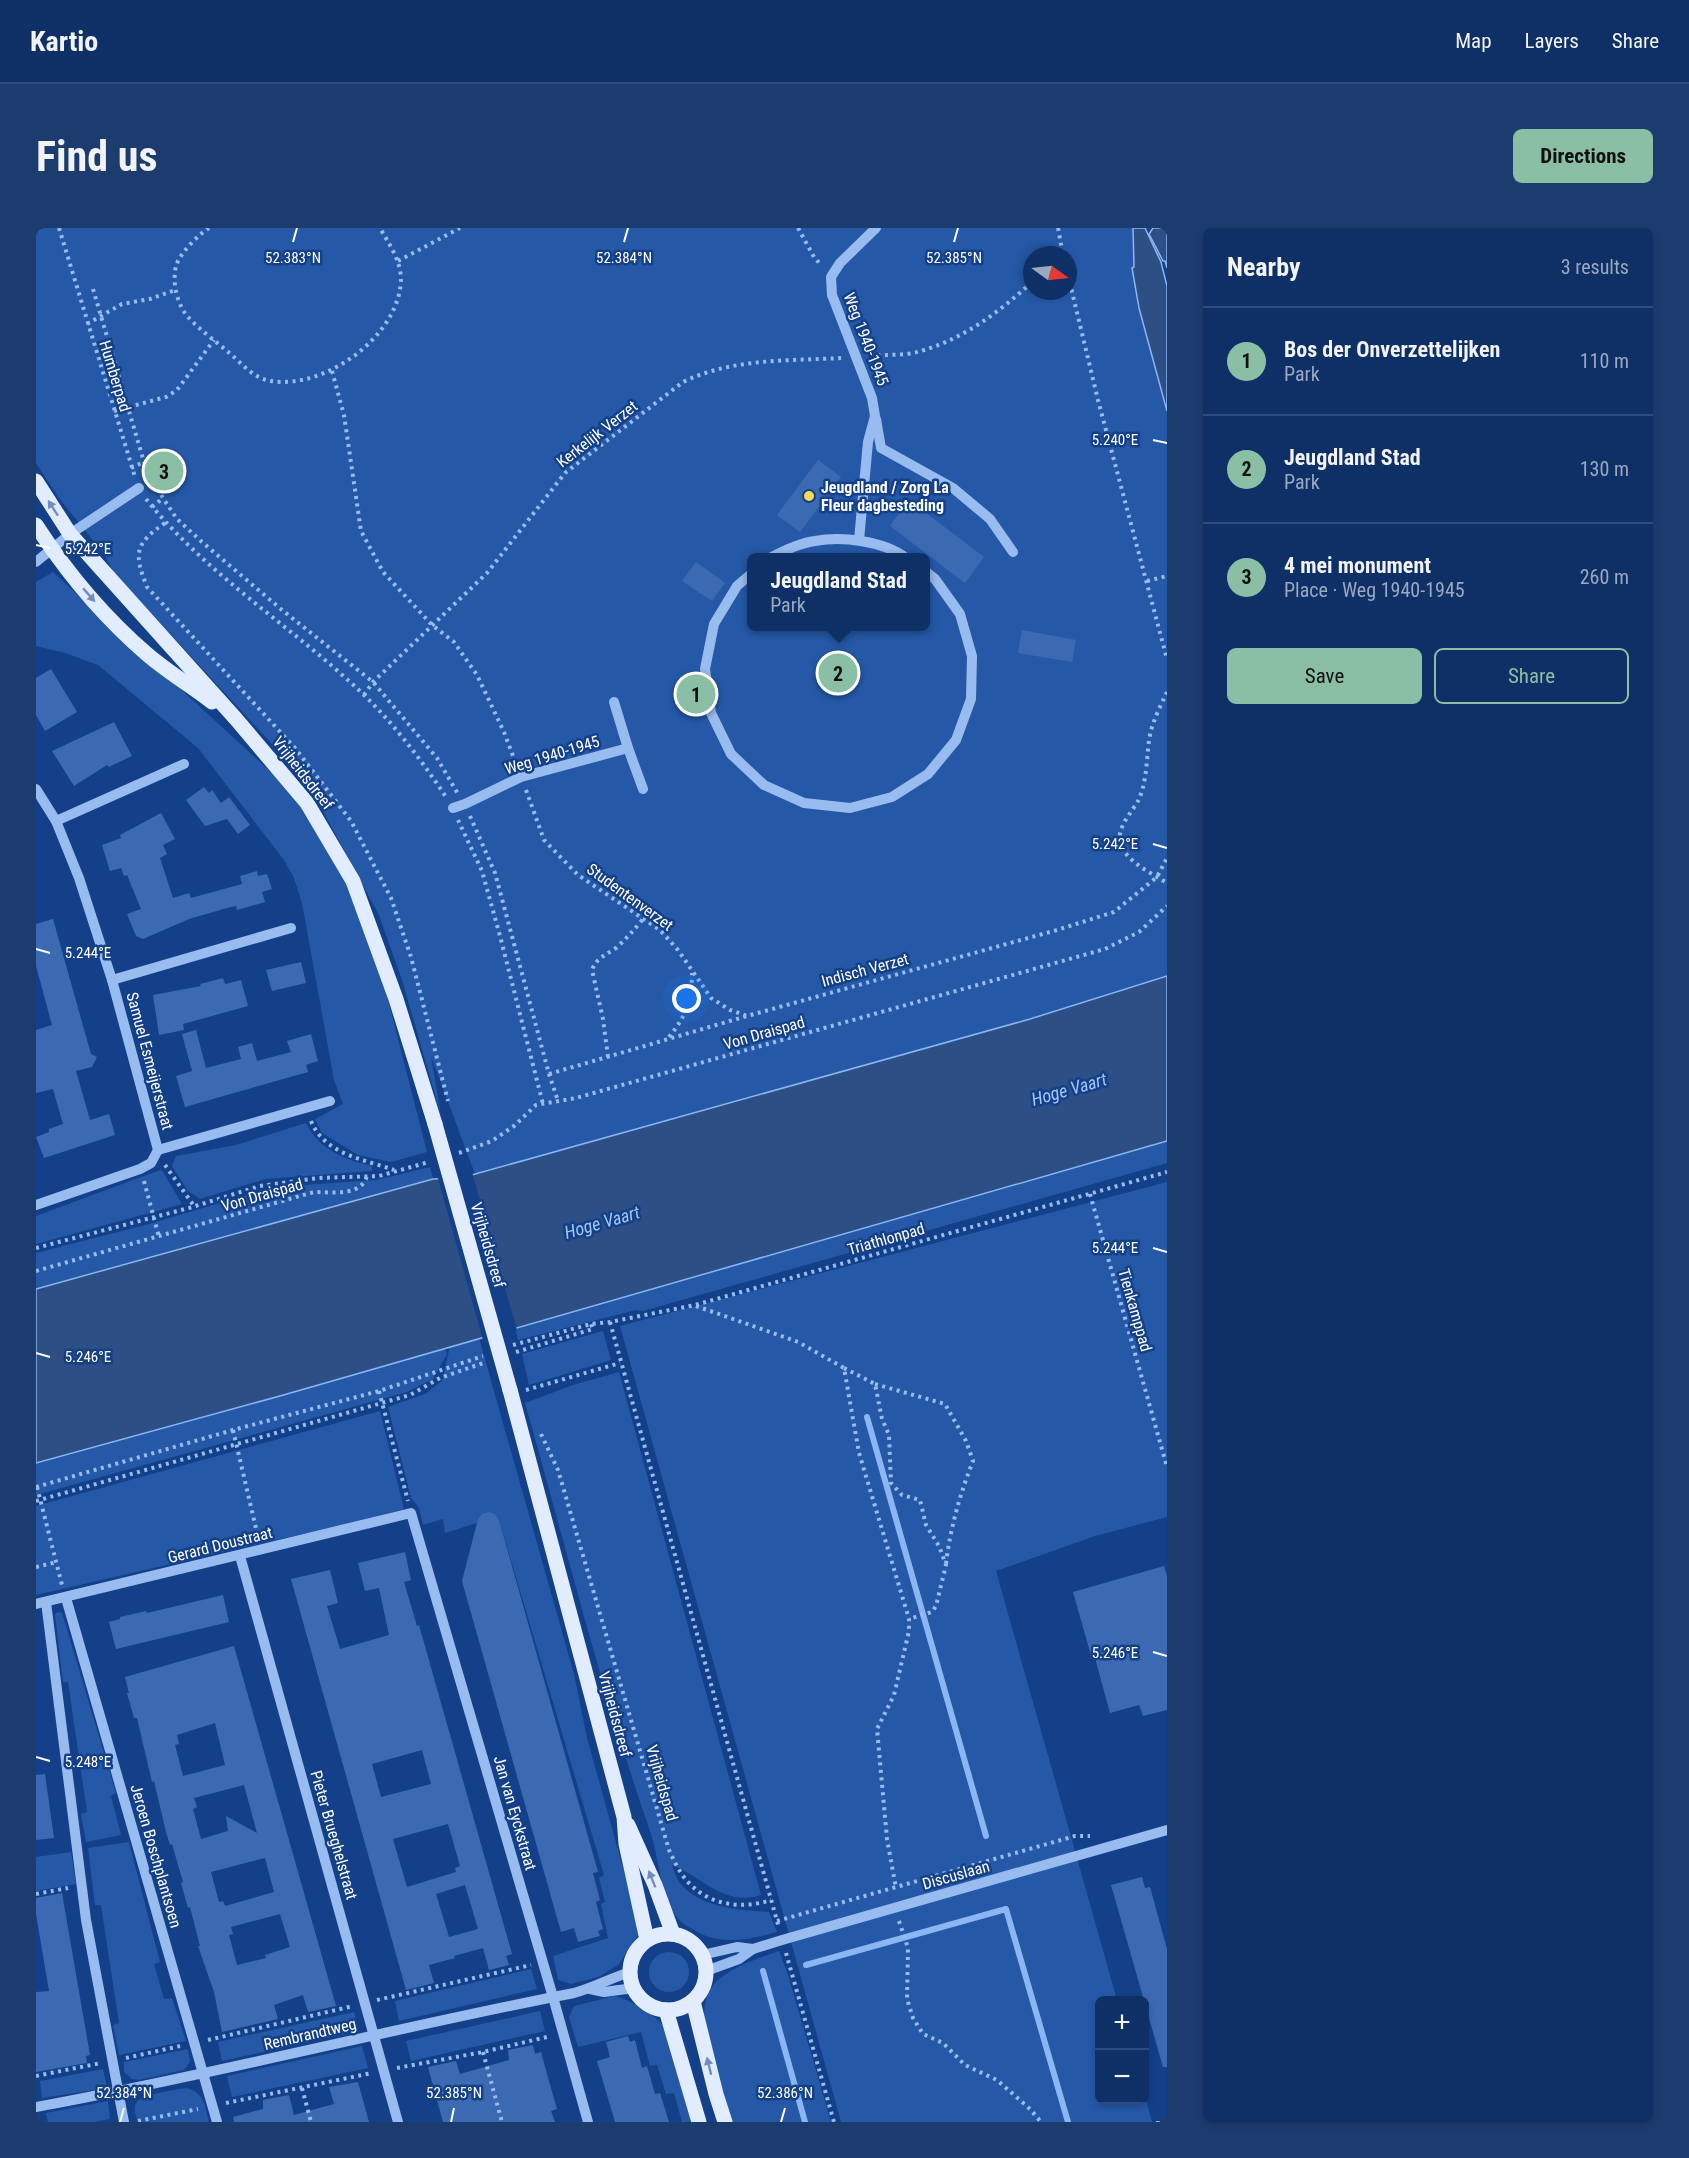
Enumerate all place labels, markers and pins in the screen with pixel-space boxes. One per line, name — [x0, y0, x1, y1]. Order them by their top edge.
pin: 3 — [144, 448, 184, 494]
place label: Jeugdland / Zorg La Fleur dagbesteding — [821, 478, 949, 515]
marker: Jeugdland / Zorg La Fleur dagbesteding — [802, 489, 816, 503]
pin: 2 — [818, 650, 858, 696]
pin: 1 — [676, 672, 716, 716]

